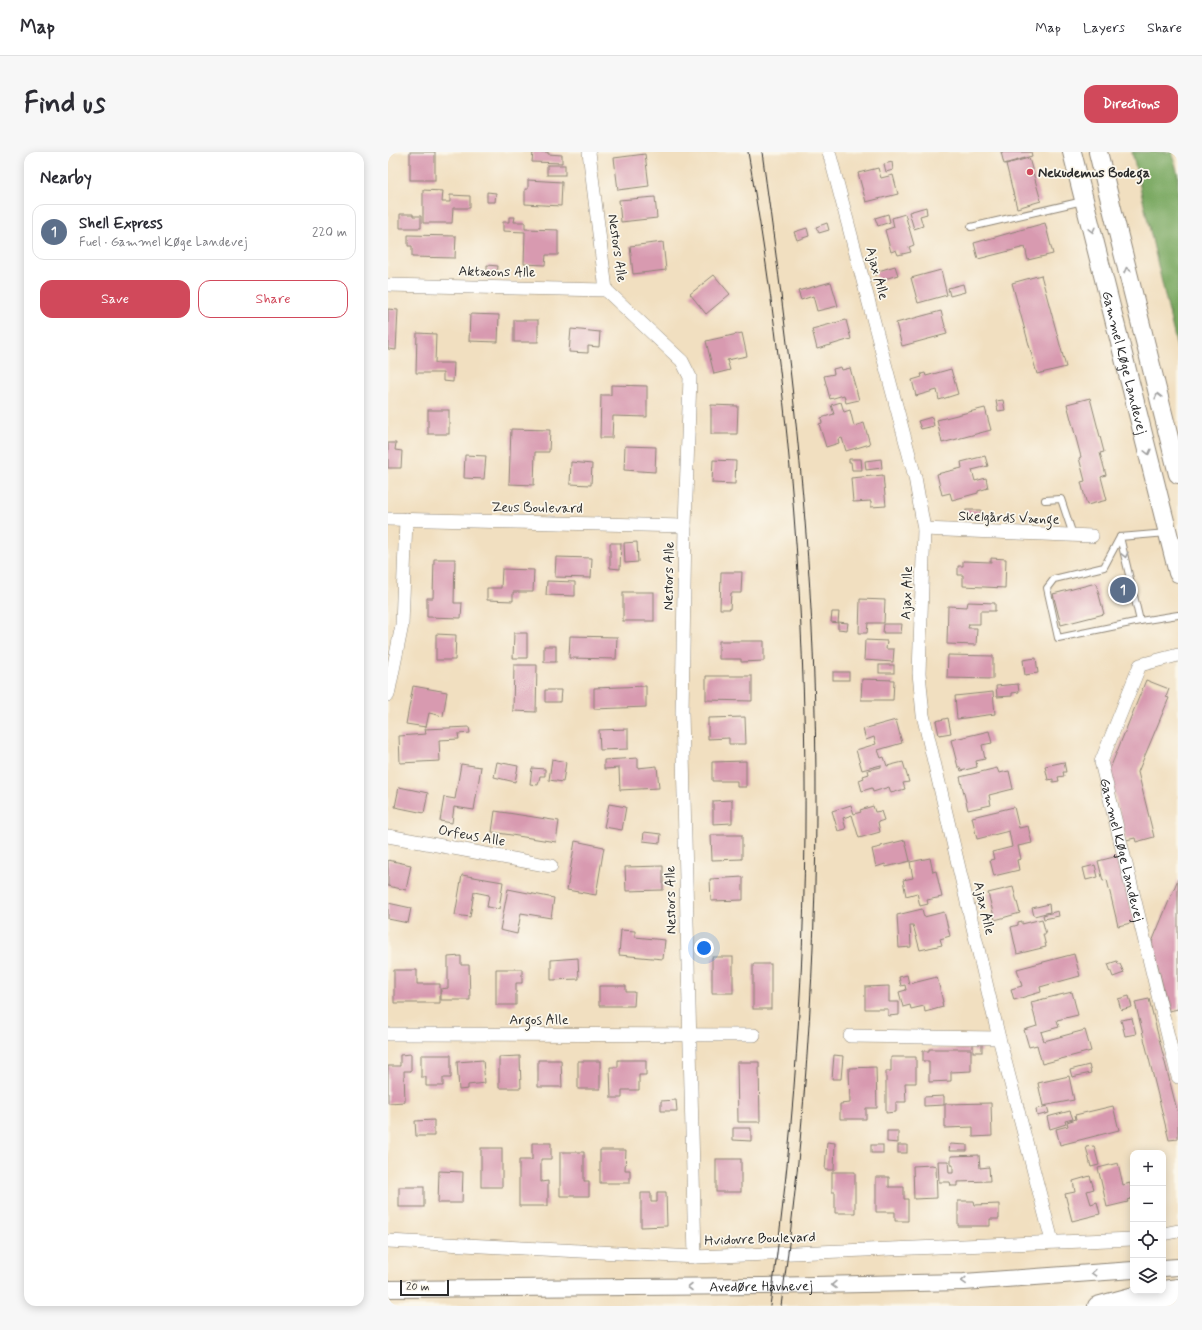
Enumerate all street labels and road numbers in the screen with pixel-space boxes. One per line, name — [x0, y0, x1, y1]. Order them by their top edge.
street label: Nestors Alle — [603, 213, 631, 284]
street label: Ajax Alle — [861, 245, 893, 302]
street label: Aktæons Alle — [458, 262, 536, 282]
street label: Gammel Køge Landevej — [1097, 289, 1151, 436]
street label: Zeus Boulevard — [491, 498, 583, 518]
street label: Skelgårds Vænge — [958, 507, 1060, 531]
street label: Nestors Alle — [659, 541, 679, 611]
street label: Ajax Alle — [897, 566, 917, 620]
street label: Gammel Køge Landevej — [1095, 776, 1148, 923]
street label: Orfeus Alle — [437, 821, 507, 851]
street label: Nestors Alle — [661, 865, 681, 935]
street label: Ajax Alle — [969, 880, 999, 937]
street label: Argos Alle — [509, 1011, 569, 1031]
street label: Hvidovre Boulevard — [704, 1228, 816, 1250]
street label: Avedøre Havnevej — [709, 1277, 813, 1296]

